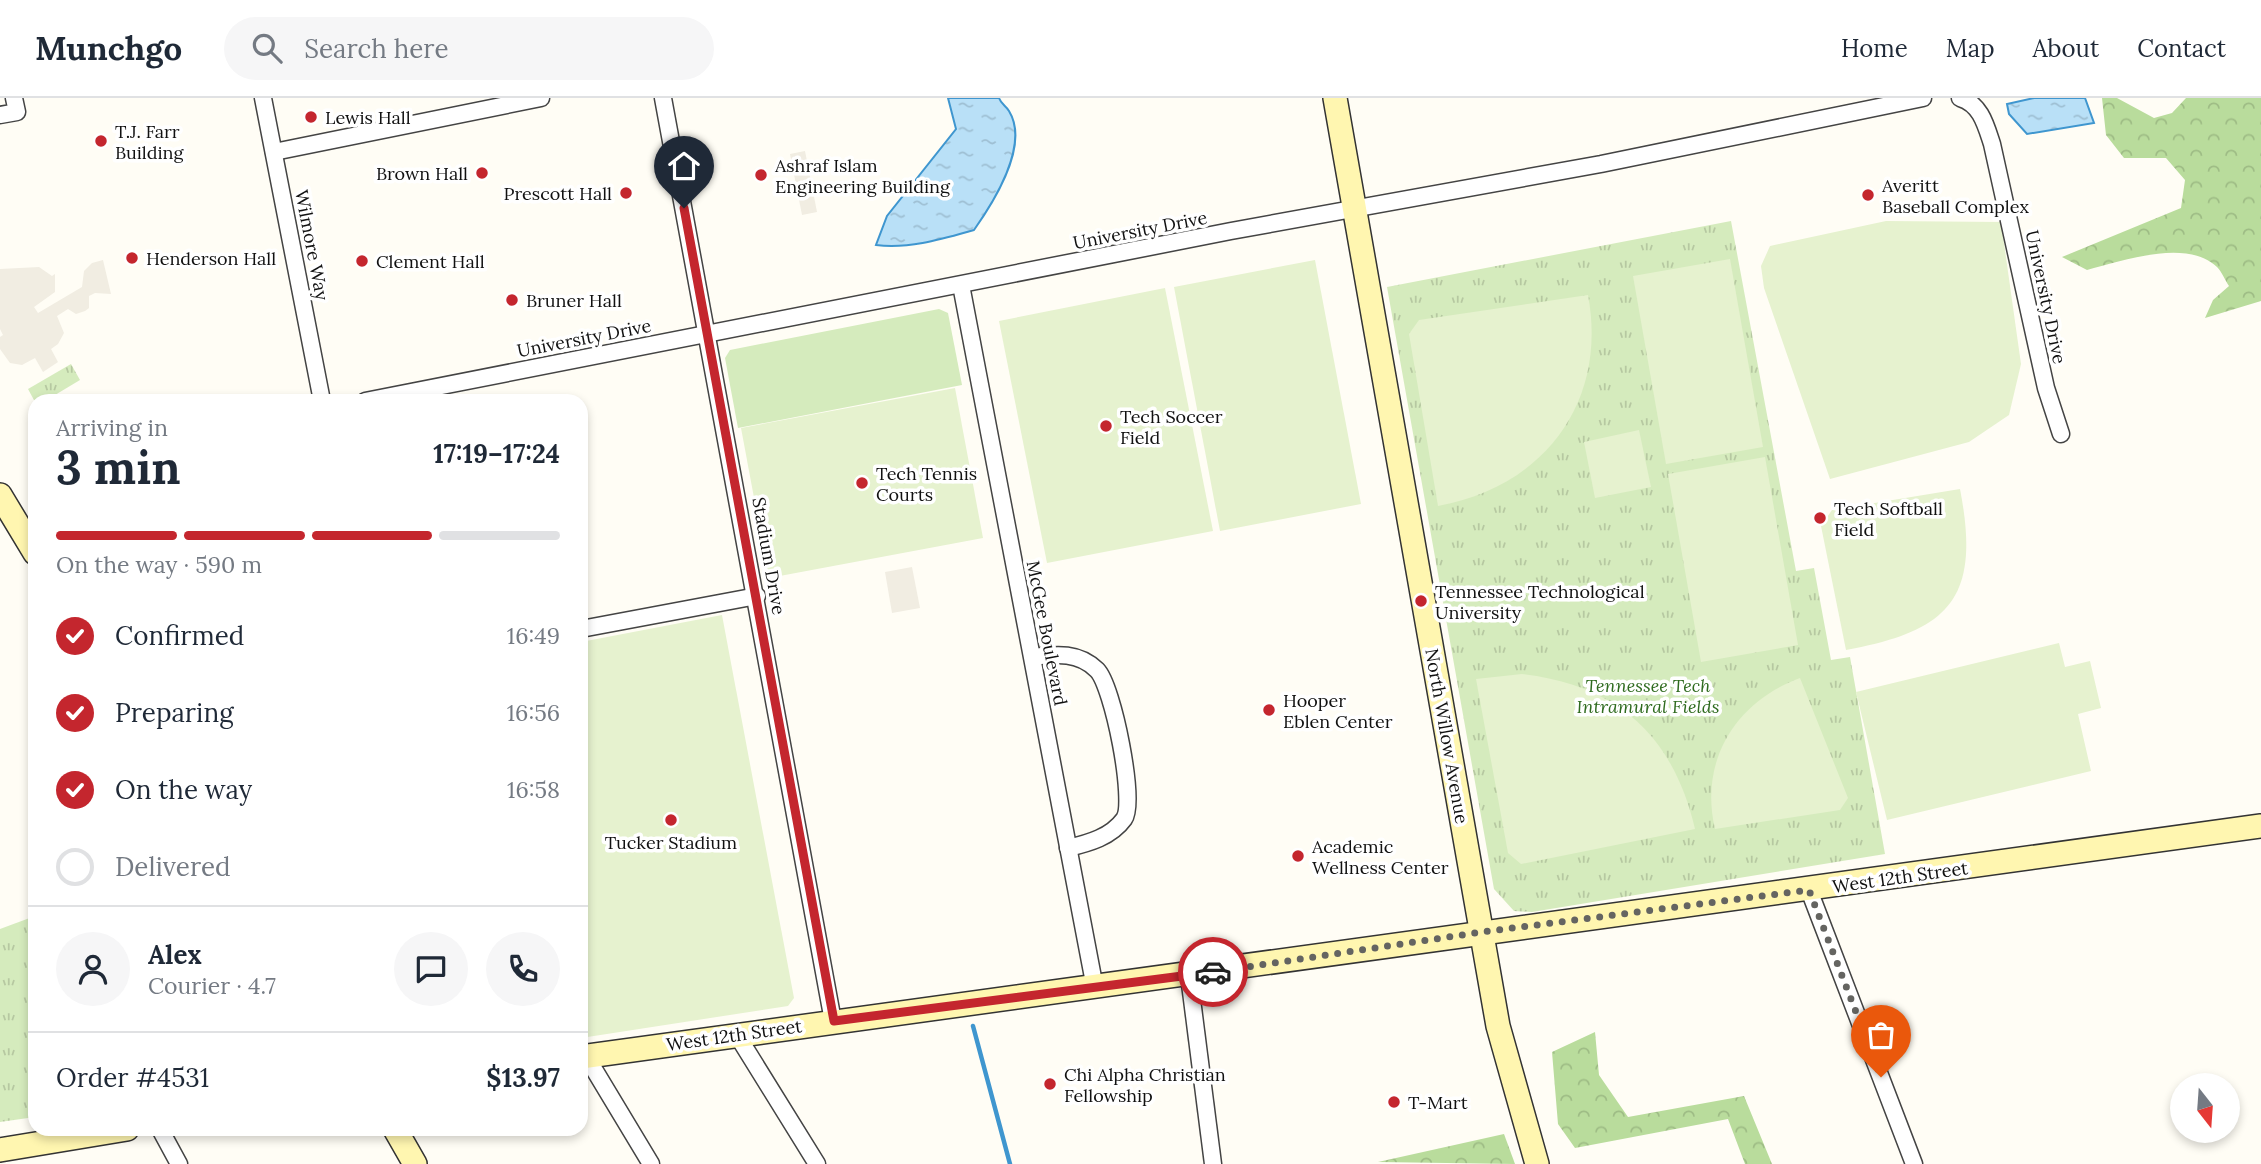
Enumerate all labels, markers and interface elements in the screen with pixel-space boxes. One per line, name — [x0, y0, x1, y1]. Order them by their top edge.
search box — [224, 17, 714, 80]
text: Munchgo — [35, 27, 182, 69]
icon: search — [248, 29, 286, 67]
text: Search here — [304, 32, 449, 65]
text: Home — [1841, 33, 1908, 64]
text: Map — [1946, 33, 1995, 64]
text: About — [2033, 33, 2099, 64]
text: Contact — [2137, 33, 2226, 64]
place label: Lewis Hall — [325, 106, 411, 129]
marker: Lewis Hall — [303, 109, 319, 125]
place label: T.J. Farr Building — [115, 120, 185, 164]
marker: T.J. Farr Building — [93, 133, 109, 149]
pin — [654, 136, 714, 208]
icon: home — [665, 147, 703, 185]
place label: Ashraf Islam Engineering Building — [774, 154, 951, 198]
place label: Brown Hall — [376, 162, 468, 185]
marker: Brown Hall — [474, 165, 490, 181]
marker: Ashraf Islam Engineering Building — [753, 167, 769, 183]
place label: Averitt Baseball Complex — [1881, 174, 2029, 218]
place label: Prescott Hall — [503, 182, 612, 205]
marker: Prescott Hall — [618, 185, 634, 201]
marker: Averitt Baseball Complex — [1860, 187, 1876, 203]
street label: Wilmore Way — [290, 188, 334, 303]
street label: University Drive — [1071, 206, 1209, 254]
street label: University Drive — [2021, 228, 2071, 366]
place label: Henderson Hall — [146, 247, 276, 270]
marker: Henderson Hall — [124, 250, 140, 266]
place label: Clement Hall — [376, 250, 485, 273]
marker: Clement Hall — [354, 253, 370, 269]
place label: Bruner Hall — [526, 289, 622, 312]
marker: Bruner Hall — [504, 292, 520, 308]
street label: University Drive — [515, 314, 653, 362]
place label: Tech Soccer Field — [1120, 405, 1223, 449]
text: Arriving in — [56, 413, 168, 442]
marker: Tech Soccer Field — [1098, 418, 1114, 434]
text: 17:19–17:24 — [433, 437, 560, 470]
text: 3 min — [56, 438, 181, 497]
place label: Tech Tennis Courts — [876, 462, 977, 506]
marker: Tech Tennis Courts — [854, 475, 870, 491]
street label: Stadium Drive — [747, 495, 791, 617]
place label: Tech Softball Field — [1834, 497, 1943, 541]
marker: Tech Softball Field — [1812, 510, 1828, 526]
text: On the way · 590 m — [56, 550, 262, 579]
street label: McGee Boulevard — [1022, 558, 1072, 708]
place label: Tennessee Technological University — [1435, 580, 1645, 624]
marker: Tennessee Technological University — [1413, 593, 1429, 609]
icon: check — [56, 617, 94, 655]
text: Confirmed — [115, 619, 244, 652]
text: 16:49 — [507, 621, 560, 650]
street label: North Willow Avenue — [1420, 647, 1474, 826]
park label: Tennessee Tech Intramural Fields — [1577, 674, 1719, 718]
place label: Hooper Eblen Center — [1283, 689, 1393, 733]
icon: check — [56, 694, 94, 732]
text: Preparing — [115, 696, 234, 729]
text: 16:56 — [507, 698, 560, 727]
marker: Hooper Eblen Center — [1261, 702, 1277, 718]
icon: check — [56, 771, 94, 809]
text: On the way — [115, 773, 252, 806]
text: 16:58 — [507, 775, 560, 804]
marker: Tucker Stadium — [663, 812, 679, 828]
place label: Tucker Stadium — [605, 831, 737, 854]
place label: Academic Wellness Center — [1311, 835, 1449, 879]
marker: Academic Wellness Center — [1290, 848, 1306, 864]
text: Delivered — [115, 850, 231, 883]
street label: West 12th Street — [1831, 856, 1969, 898]
button: person — [56, 932, 130, 1006]
button: chat — [394, 932, 468, 1006]
button: phone — [486, 932, 560, 1006]
courier — [1178, 937, 1248, 1007]
text: Alex — [148, 938, 202, 971]
icon: car — [1194, 953, 1232, 991]
text: Courier · 4.7 — [148, 971, 276, 1000]
pin — [1851, 1005, 1911, 1077]
street label: West 12th Street — [665, 1014, 803, 1056]
icon: bag — [1862, 1016, 1900, 1054]
text: Order #4531 — [56, 1061, 209, 1094]
text: $13.97 — [486, 1061, 560, 1094]
place label: Chi Alpha Christian Fellowship — [1064, 1063, 1226, 1107]
north arrow — [2170, 1073, 2240, 1143]
map controls — [2170, 1073, 2240, 1143]
marker: Chi Alpha Christian Fellowship — [1042, 1076, 1058, 1092]
place label: T-Mart — [1408, 1091, 1468, 1114]
marker: T-Mart — [1386, 1094, 1402, 1110]

